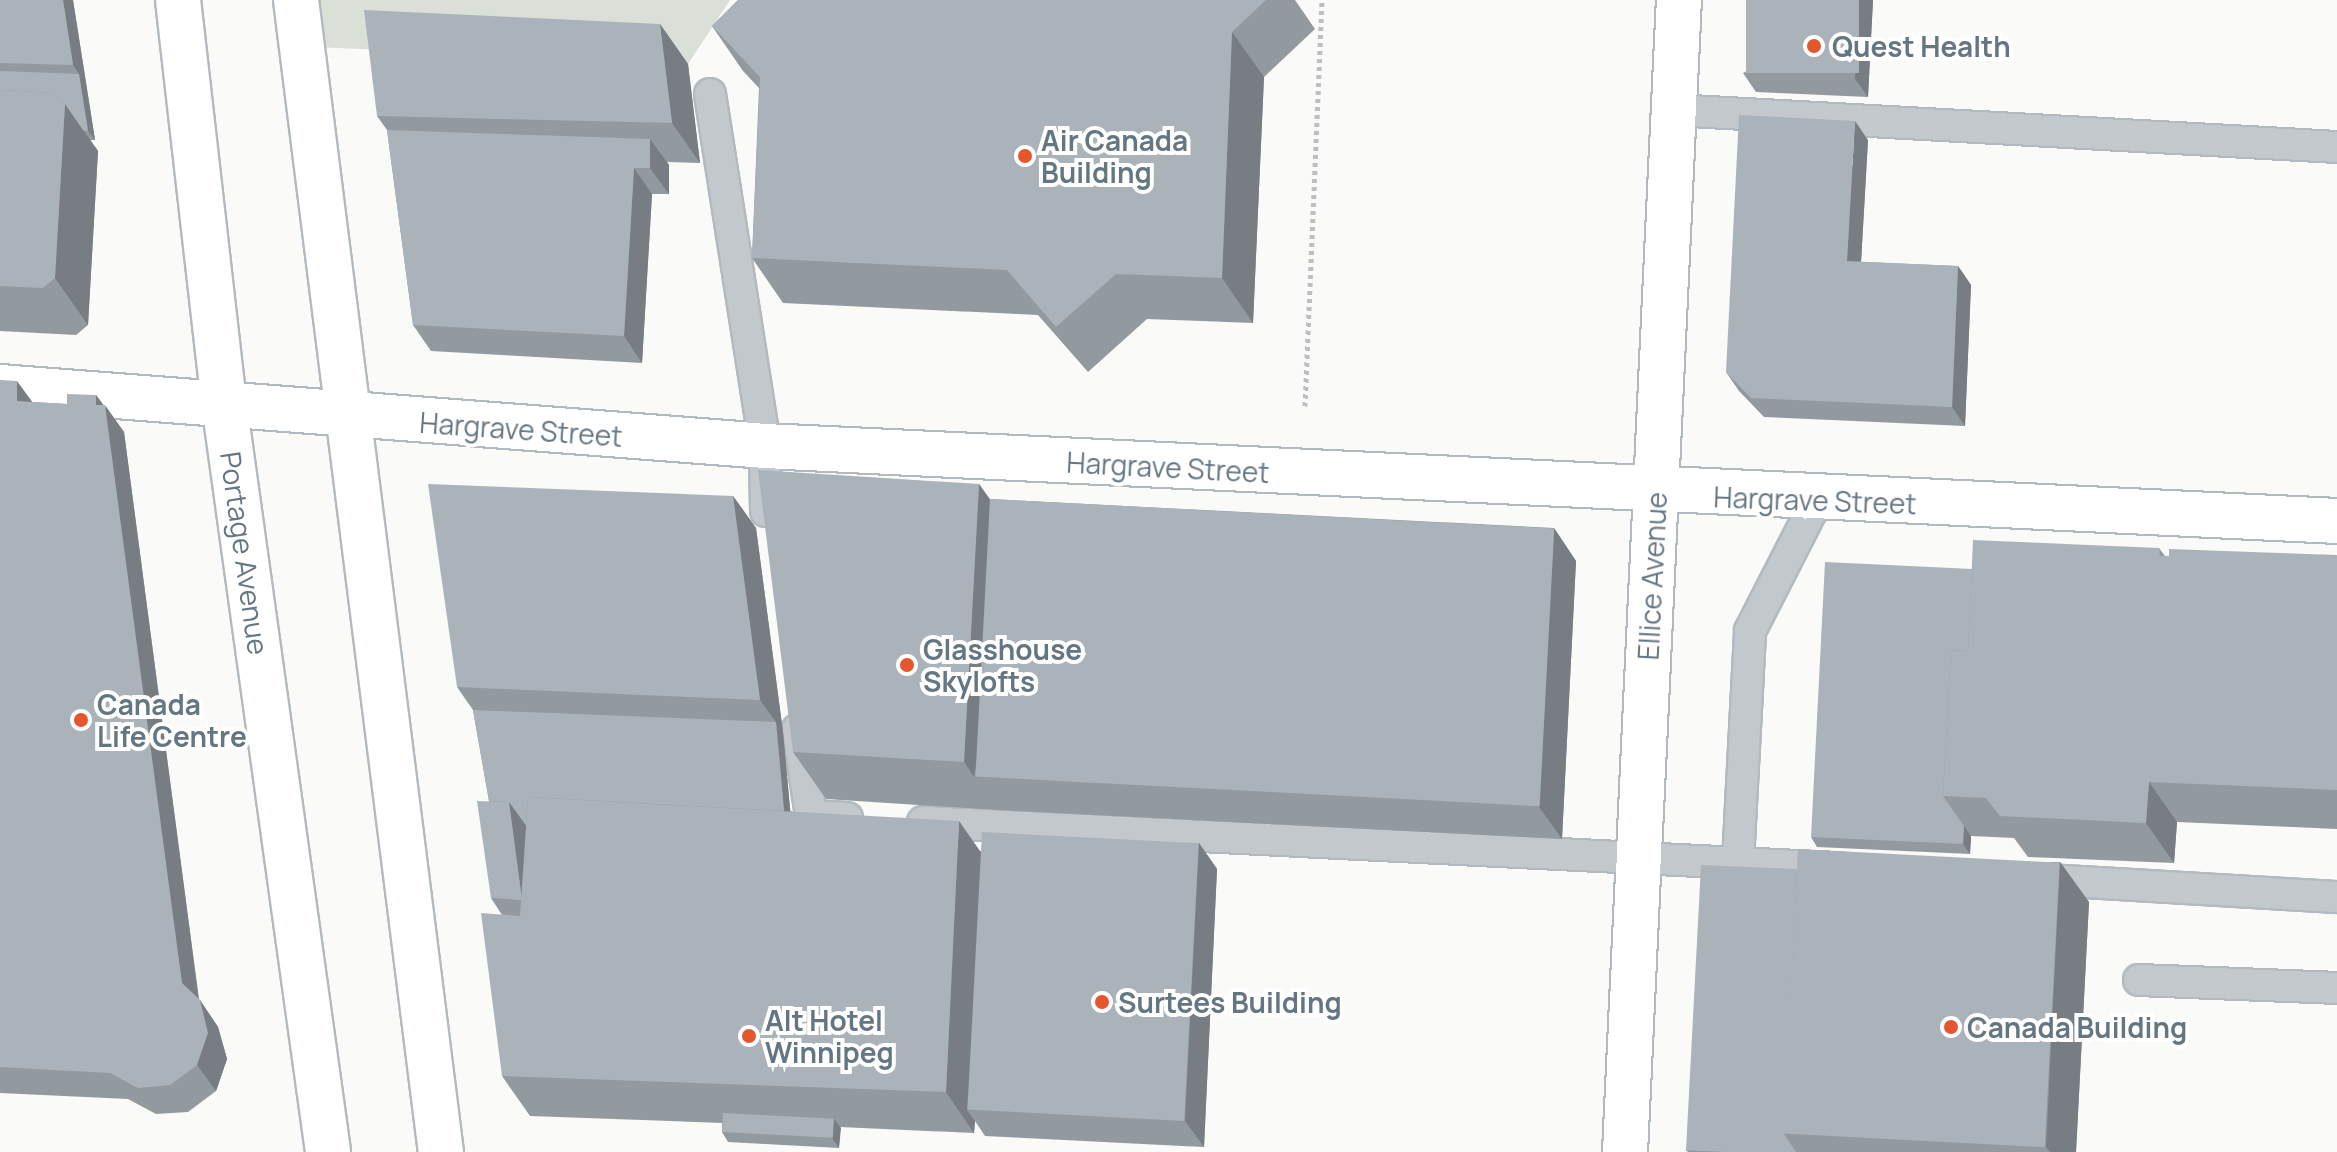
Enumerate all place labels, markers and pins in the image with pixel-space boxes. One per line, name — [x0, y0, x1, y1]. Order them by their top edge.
place label: Quest Health — [1832, 29, 2011, 63]
marker: Quest Health — [1803, 35, 1825, 57]
place label: Air Canada Building — [1041, 123, 1188, 189]
marker: Air Canada Building — [1016, 147, 1034, 165]
place label: Glasshouse Skylofts — [923, 632, 1082, 698]
marker: Glasshouse Skylofts — [898, 656, 916, 674]
place label: Canada Life Centre — [97, 687, 247, 753]
marker: Canada Life Centre — [72, 711, 90, 729]
place label: Surtees Building — [1118, 985, 1342, 1019]
marker: Surtees Building — [1093, 993, 1111, 1011]
place label: Alt Hotel Winnipeg — [765, 1003, 894, 1069]
place label: Canada Building — [1967, 1010, 2187, 1044]
marker: Canada Building — [1942, 1018, 1960, 1036]
marker: Alt Hotel Winnipeg — [740, 1027, 758, 1045]

